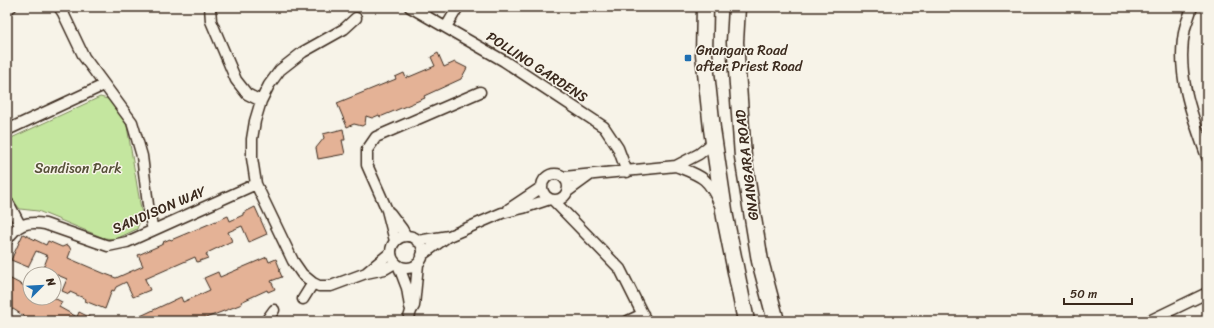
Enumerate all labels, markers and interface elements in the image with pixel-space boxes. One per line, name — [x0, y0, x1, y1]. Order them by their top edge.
street label: POLLINO GARDENS — [481, 25, 593, 110]
place label: Gnangara Road after Priest Road — [696, 38, 804, 79]
marker: Gnangara Road after Priest Road — [683, 53, 693, 63]
street label: GNANGARA ROAD — [728, 108, 766, 222]
park label: Sandison Park — [34, 156, 122, 181]
street label: SANDISON WAY — [108, 178, 211, 241]
north arrow — [22, 266, 62, 306]
text: N — [40, 274, 61, 290]
scale bar — [1064, 280, 1132, 306]
text: 50 m — [1070, 283, 1097, 305]

